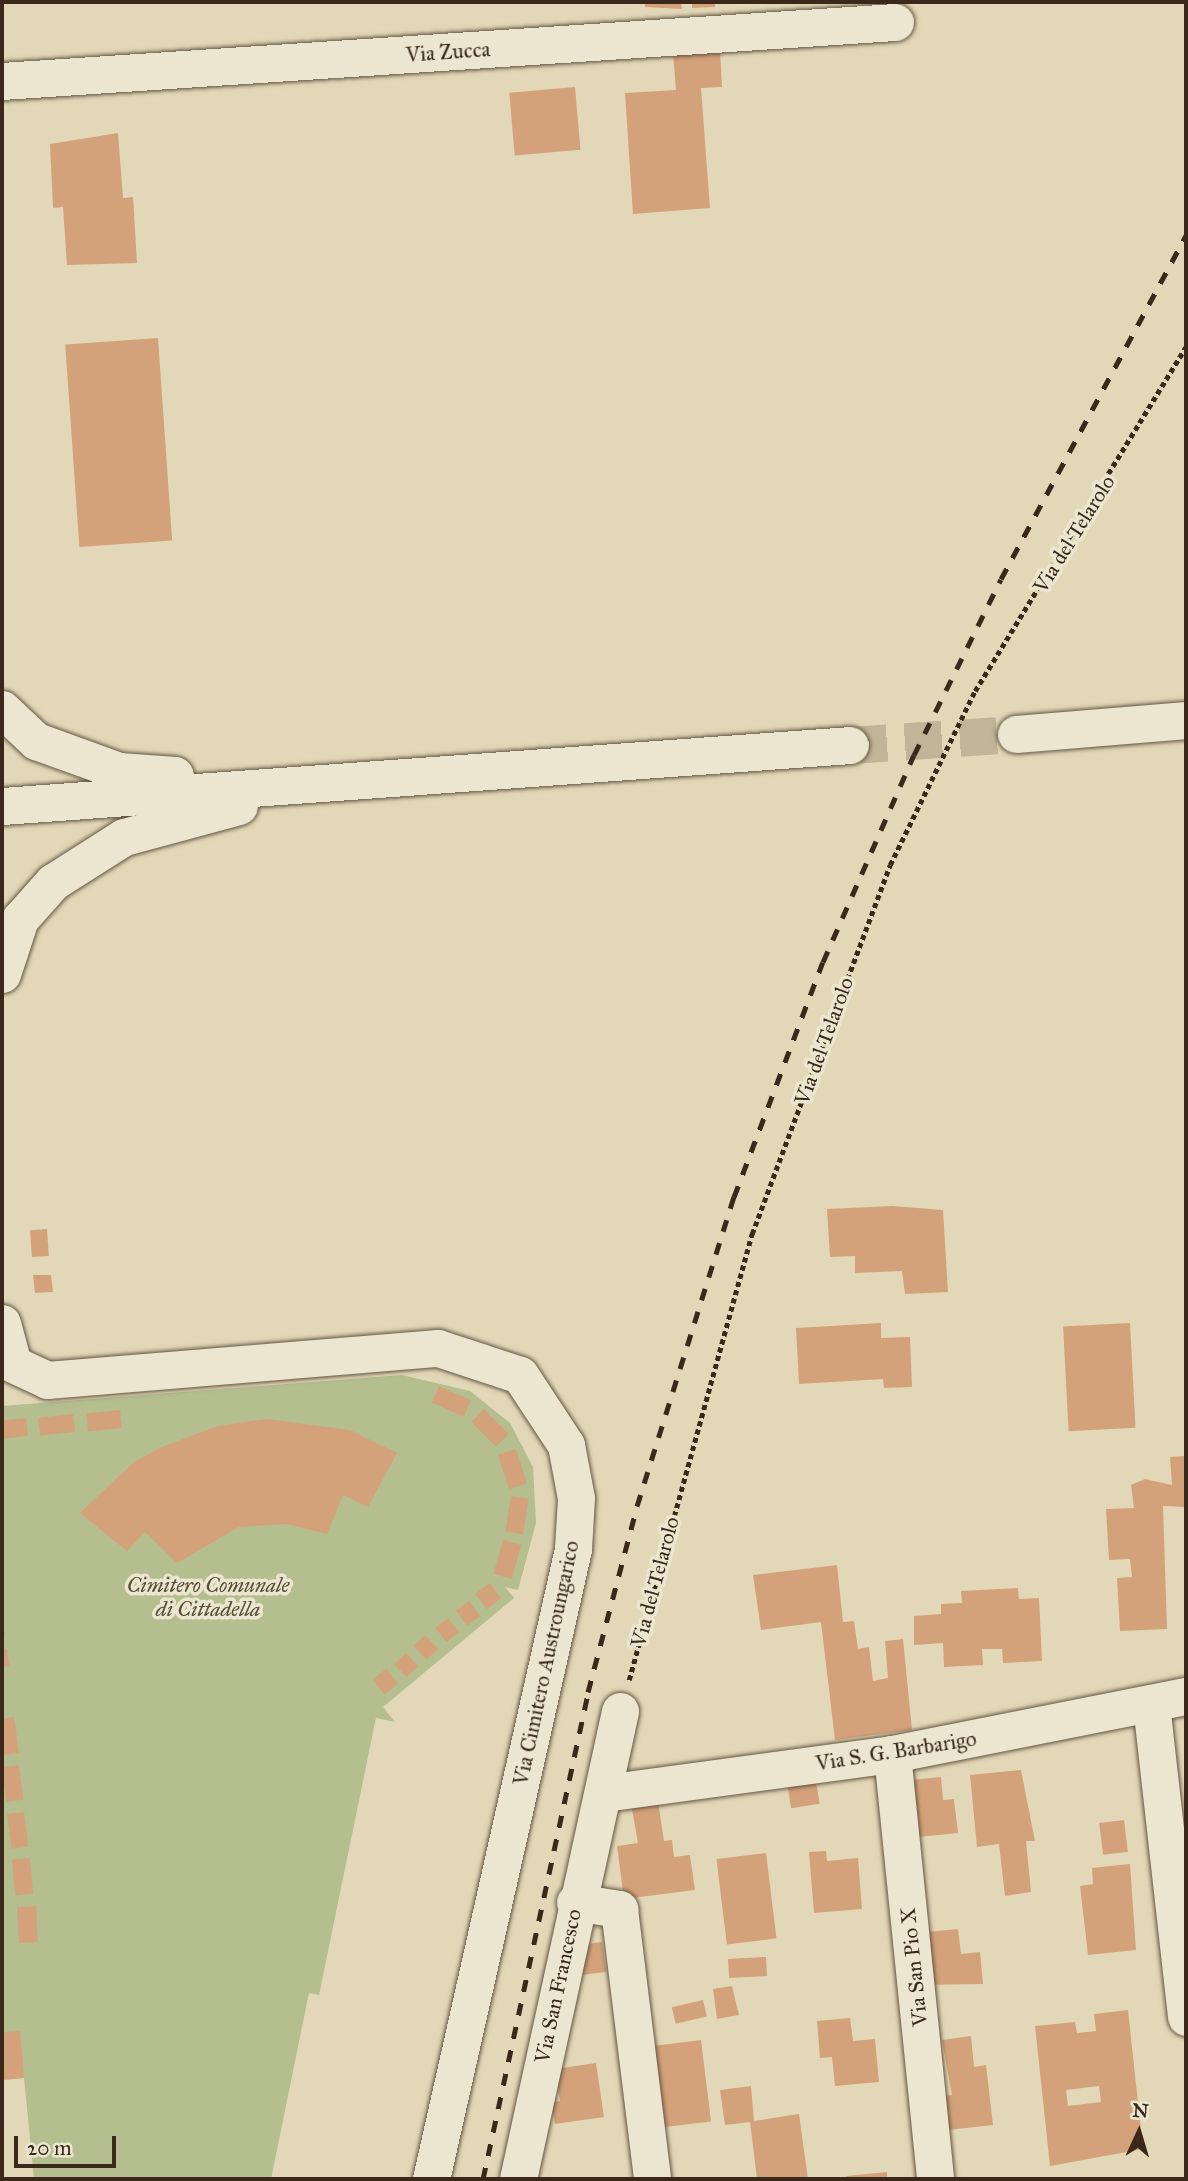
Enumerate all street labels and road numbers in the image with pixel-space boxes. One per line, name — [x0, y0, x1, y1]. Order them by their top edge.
street label: Via Zucca — [405, 36, 491, 68]
street label: Via del Telarolo — [1028, 471, 1120, 597]
street label: Via del Telarolo — [789, 974, 859, 1108]
street label: Via del Telarolo — [625, 1514, 685, 1650]
street label: Via Cimitero Austroungarico — [508, 1538, 584, 1788]
street label: Via S. G. Barbarigo — [814, 1726, 978, 1776]
street label: Via San Pio X — [895, 1906, 933, 2028]
street label: Via San Francesco — [529, 1907, 587, 2065]

